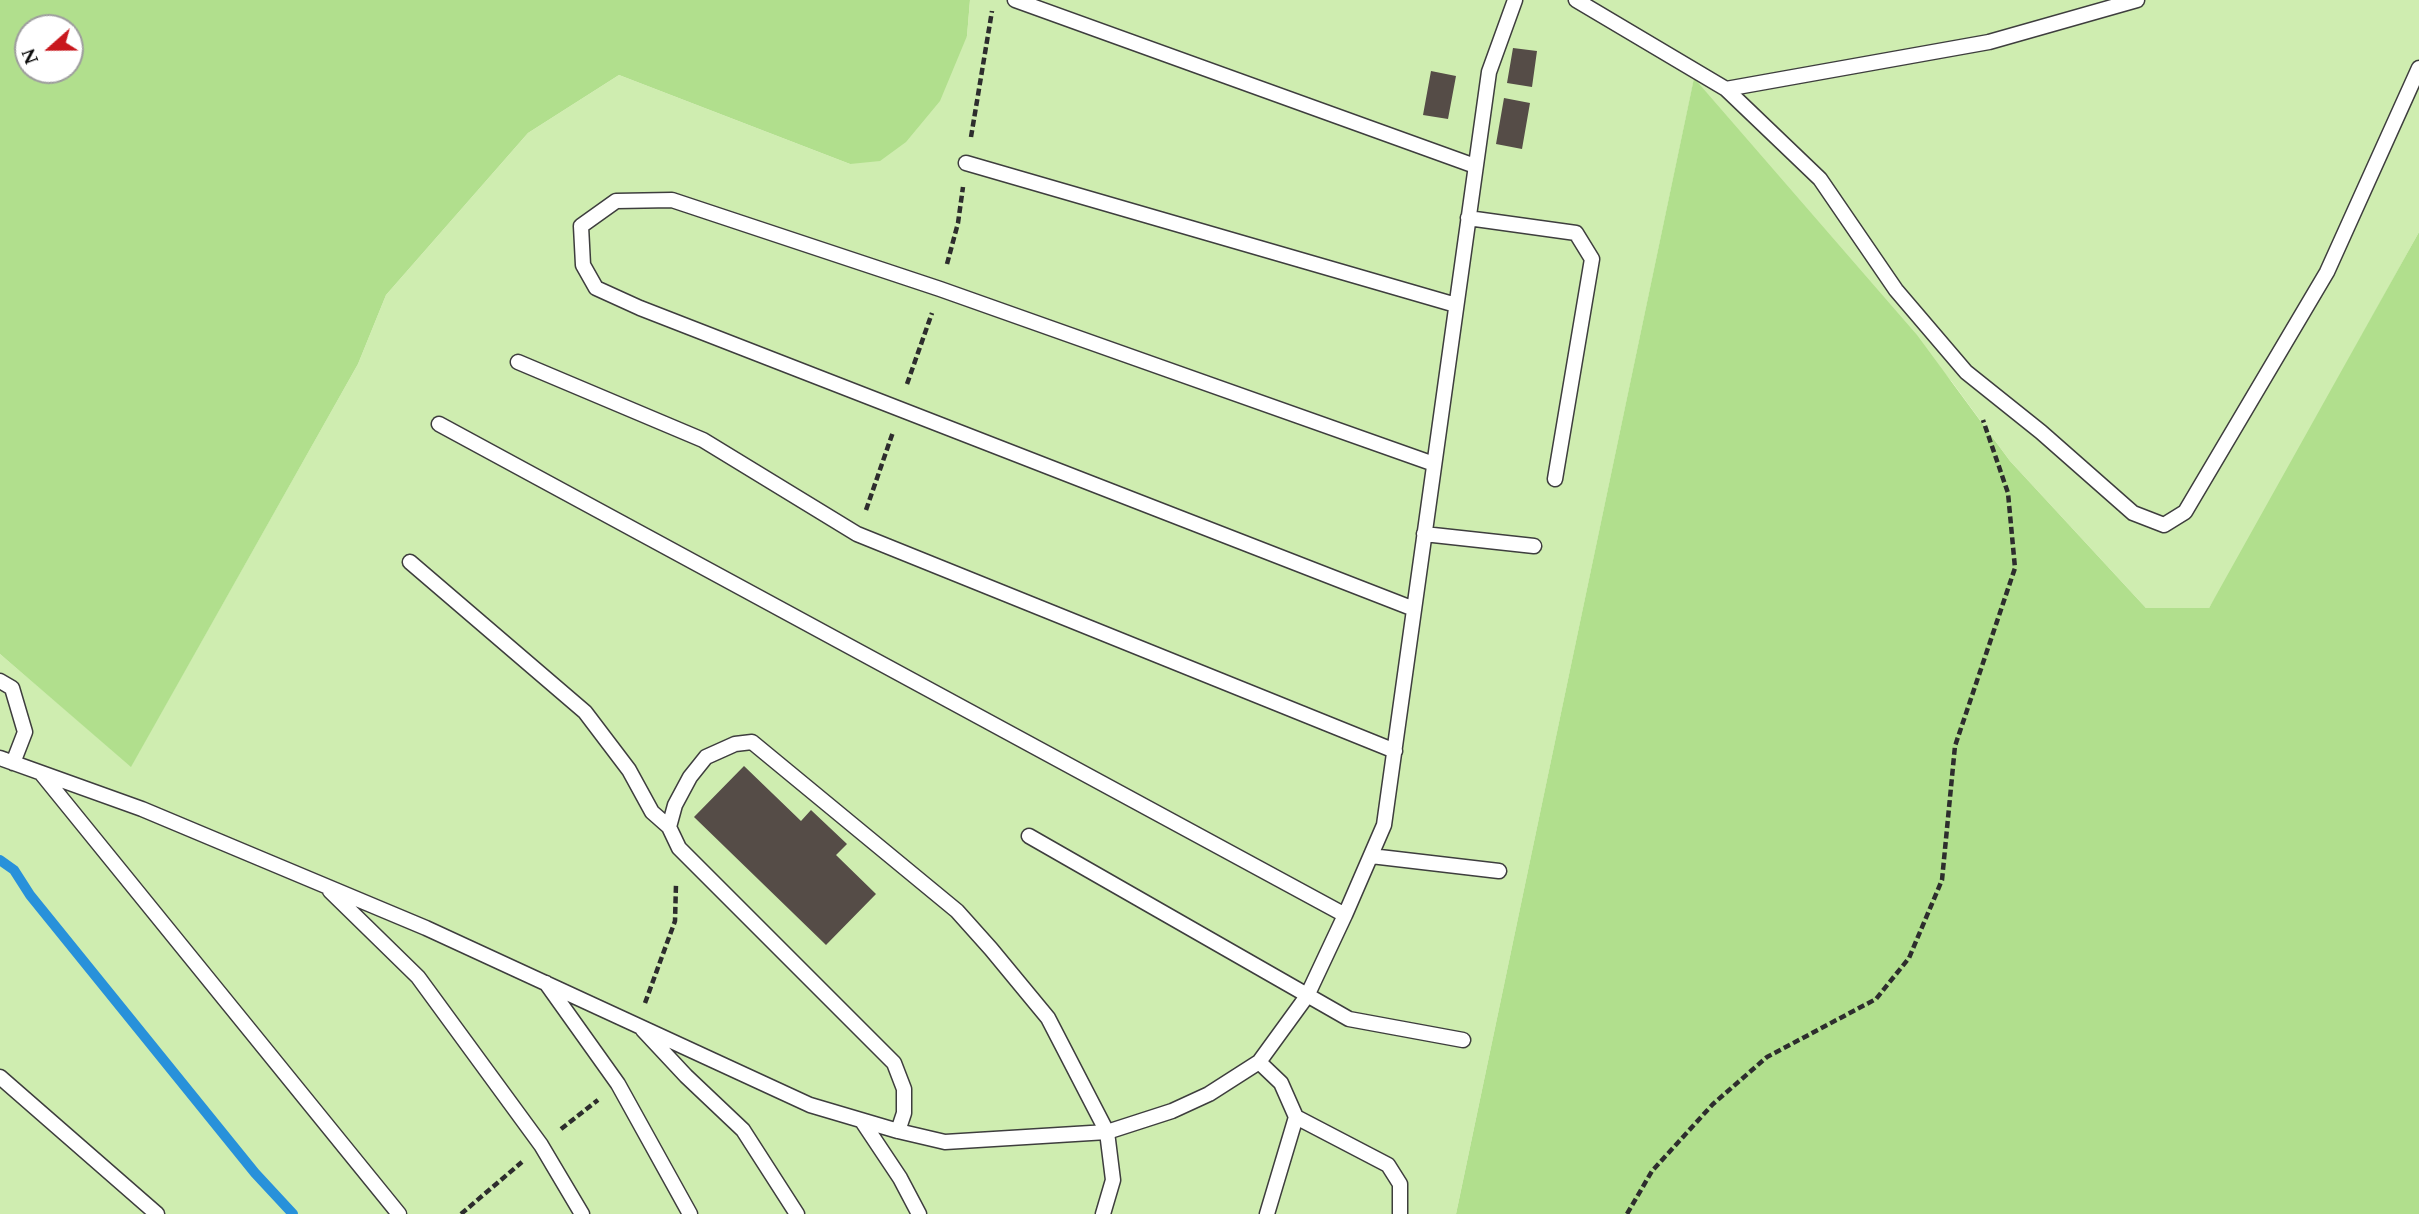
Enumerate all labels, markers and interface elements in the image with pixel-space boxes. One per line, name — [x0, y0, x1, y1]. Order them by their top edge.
north arrow — [14, 14, 84, 84]
text: N — [14, 44, 47, 68]

